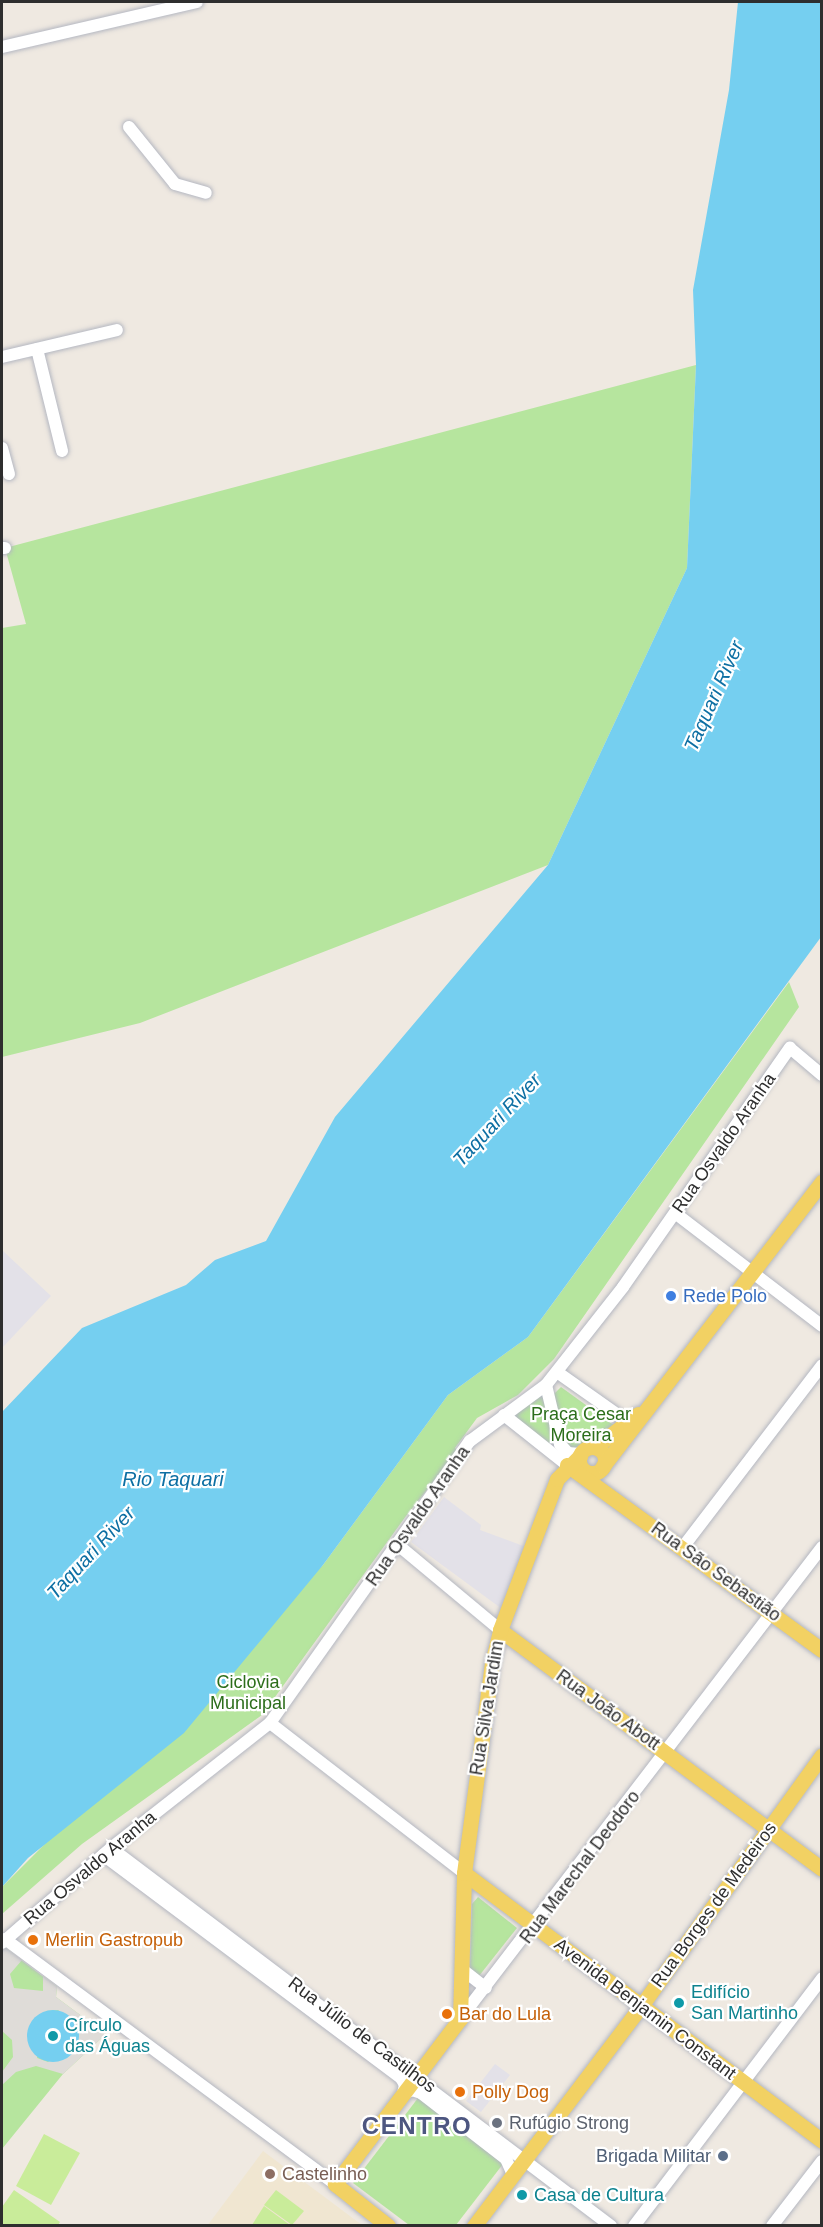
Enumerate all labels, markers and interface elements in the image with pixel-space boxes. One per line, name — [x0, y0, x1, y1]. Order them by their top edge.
water label: Taquari River — [679, 637, 749, 755]
street label: Rua Osvaldo Aranha — [667, 1068, 781, 1218]
water label: Taquari River — [448, 1069, 546, 1171]
place label: Rede Polo — [683, 1285, 767, 1307]
marker: Rede Polo — [664, 1289, 678, 1303]
park label: Praça Cesar Moreira — [531, 1404, 631, 1446]
street label: Rua Osvaldo Aranha — [361, 1441, 475, 1591]
water label: Rio Taquari — [122, 1467, 224, 1491]
water label: Taquari River — [42, 1502, 140, 1604]
street label: Rua São Sebastião — [647, 1518, 785, 1626]
street label: Rua Silva Jardim — [466, 1639, 508, 1777]
street label: Rua João Abott — [551, 1665, 665, 1755]
park label: Ciclovia Municipal — [210, 1672, 286, 1714]
street label: Rua Marechal Deodoro — [515, 1786, 645, 1948]
street label: Rua Osvaldo Aranha — [19, 1806, 161, 1930]
street label: Rua Borges de Medeiros — [647, 1818, 781, 1992]
place label: Merlin Gastropub — [45, 1929, 183, 1951]
marker: Merlin Gastropub — [26, 1933, 40, 1947]
street label: Avenida Benjamin Constant — [550, 1934, 740, 2084]
street label: Rua Júlio de Castilhos — [284, 1972, 440, 2098]
place label: Edifício San Martinho — [691, 1982, 798, 2024]
marker: Edifício San Martinho — [672, 1996, 686, 2010]
place label: Bar do Lula — [459, 2003, 551, 2025]
marker: Bar do Lula — [440, 2007, 454, 2021]
place label: Círculo das Águas — [65, 2015, 150, 2058]
marker: Círculo das Águas — [46, 2029, 60, 2043]
place label: Polly Dog — [472, 2081, 549, 2103]
marker: Polly Dog — [453, 2085, 467, 2099]
district label: CENTRO — [362, 2112, 472, 2140]
place label: Rufúgio Strong — [509, 2112, 629, 2134]
marker: Rufúgio Strong — [490, 2116, 504, 2130]
place label: Brigada Militar — [596, 2145, 711, 2167]
marker: Brigada Militar — [716, 2149, 730, 2163]
place label: Castelinho — [282, 2163, 367, 2185]
marker: Castelinho — [263, 2167, 277, 2181]
place label: Casa de Cultura — [534, 2184, 664, 2206]
marker: Casa de Cultura — [515, 2188, 529, 2202]

